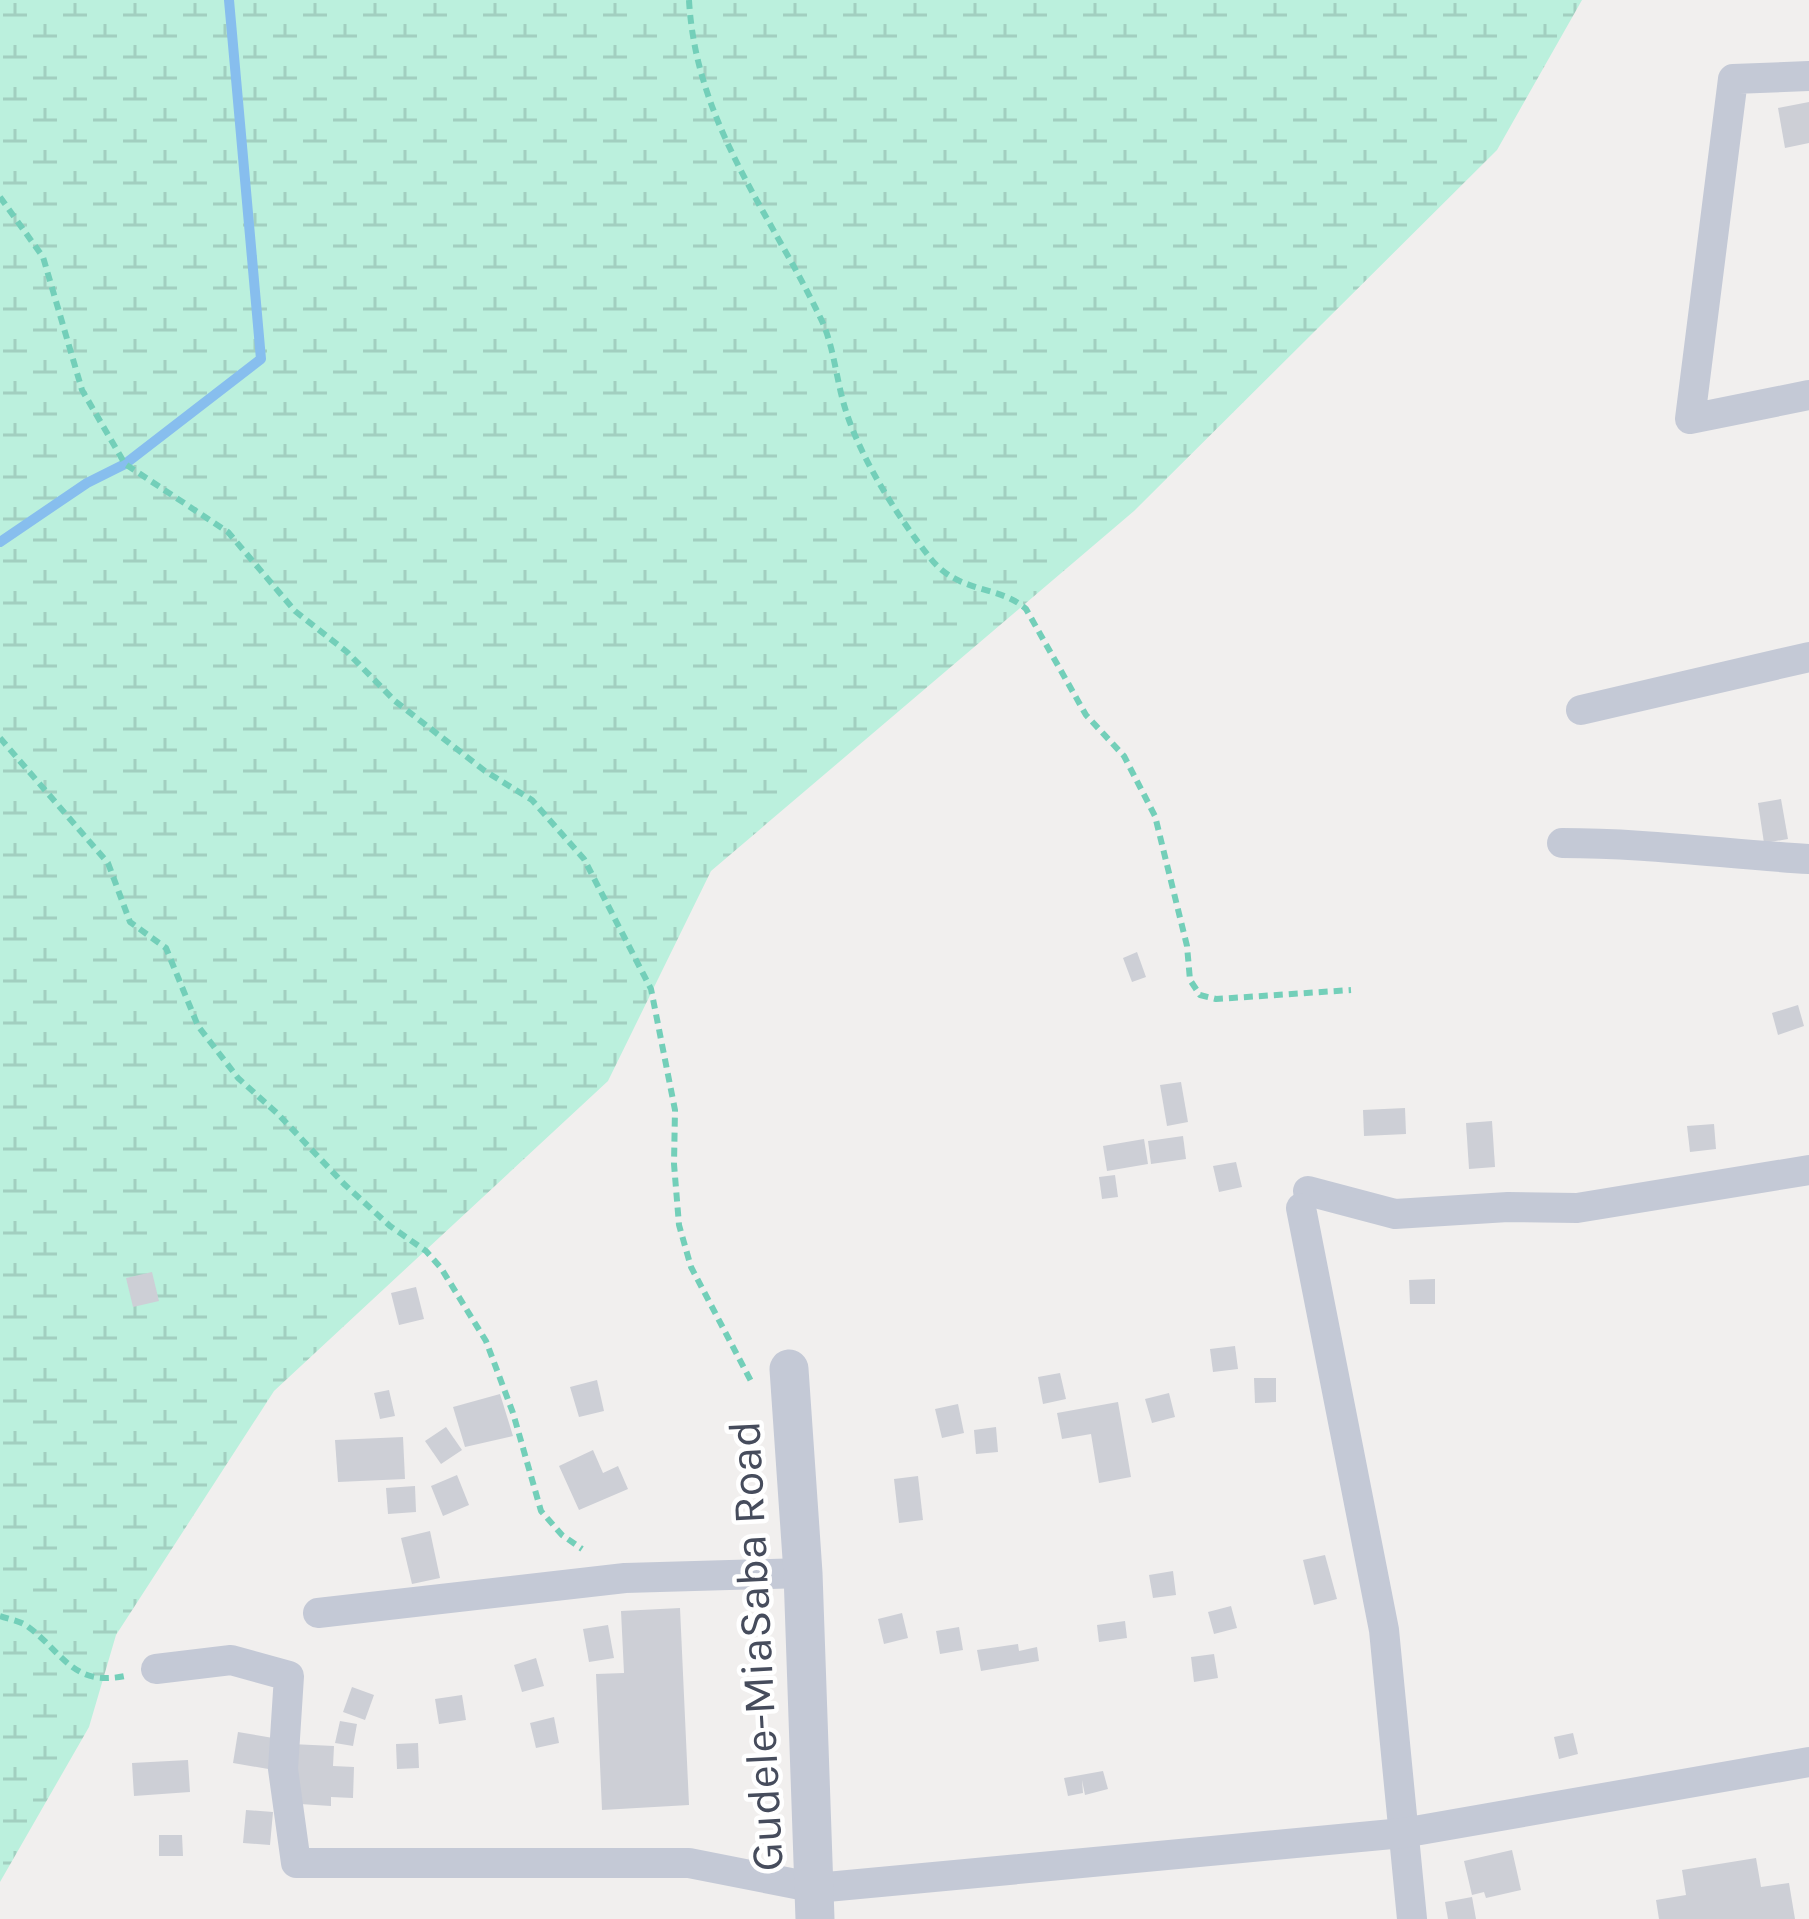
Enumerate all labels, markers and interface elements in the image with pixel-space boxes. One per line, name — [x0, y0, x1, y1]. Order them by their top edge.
street label: Gudele-MiaSaba Road — [718, 1419, 794, 1873]

